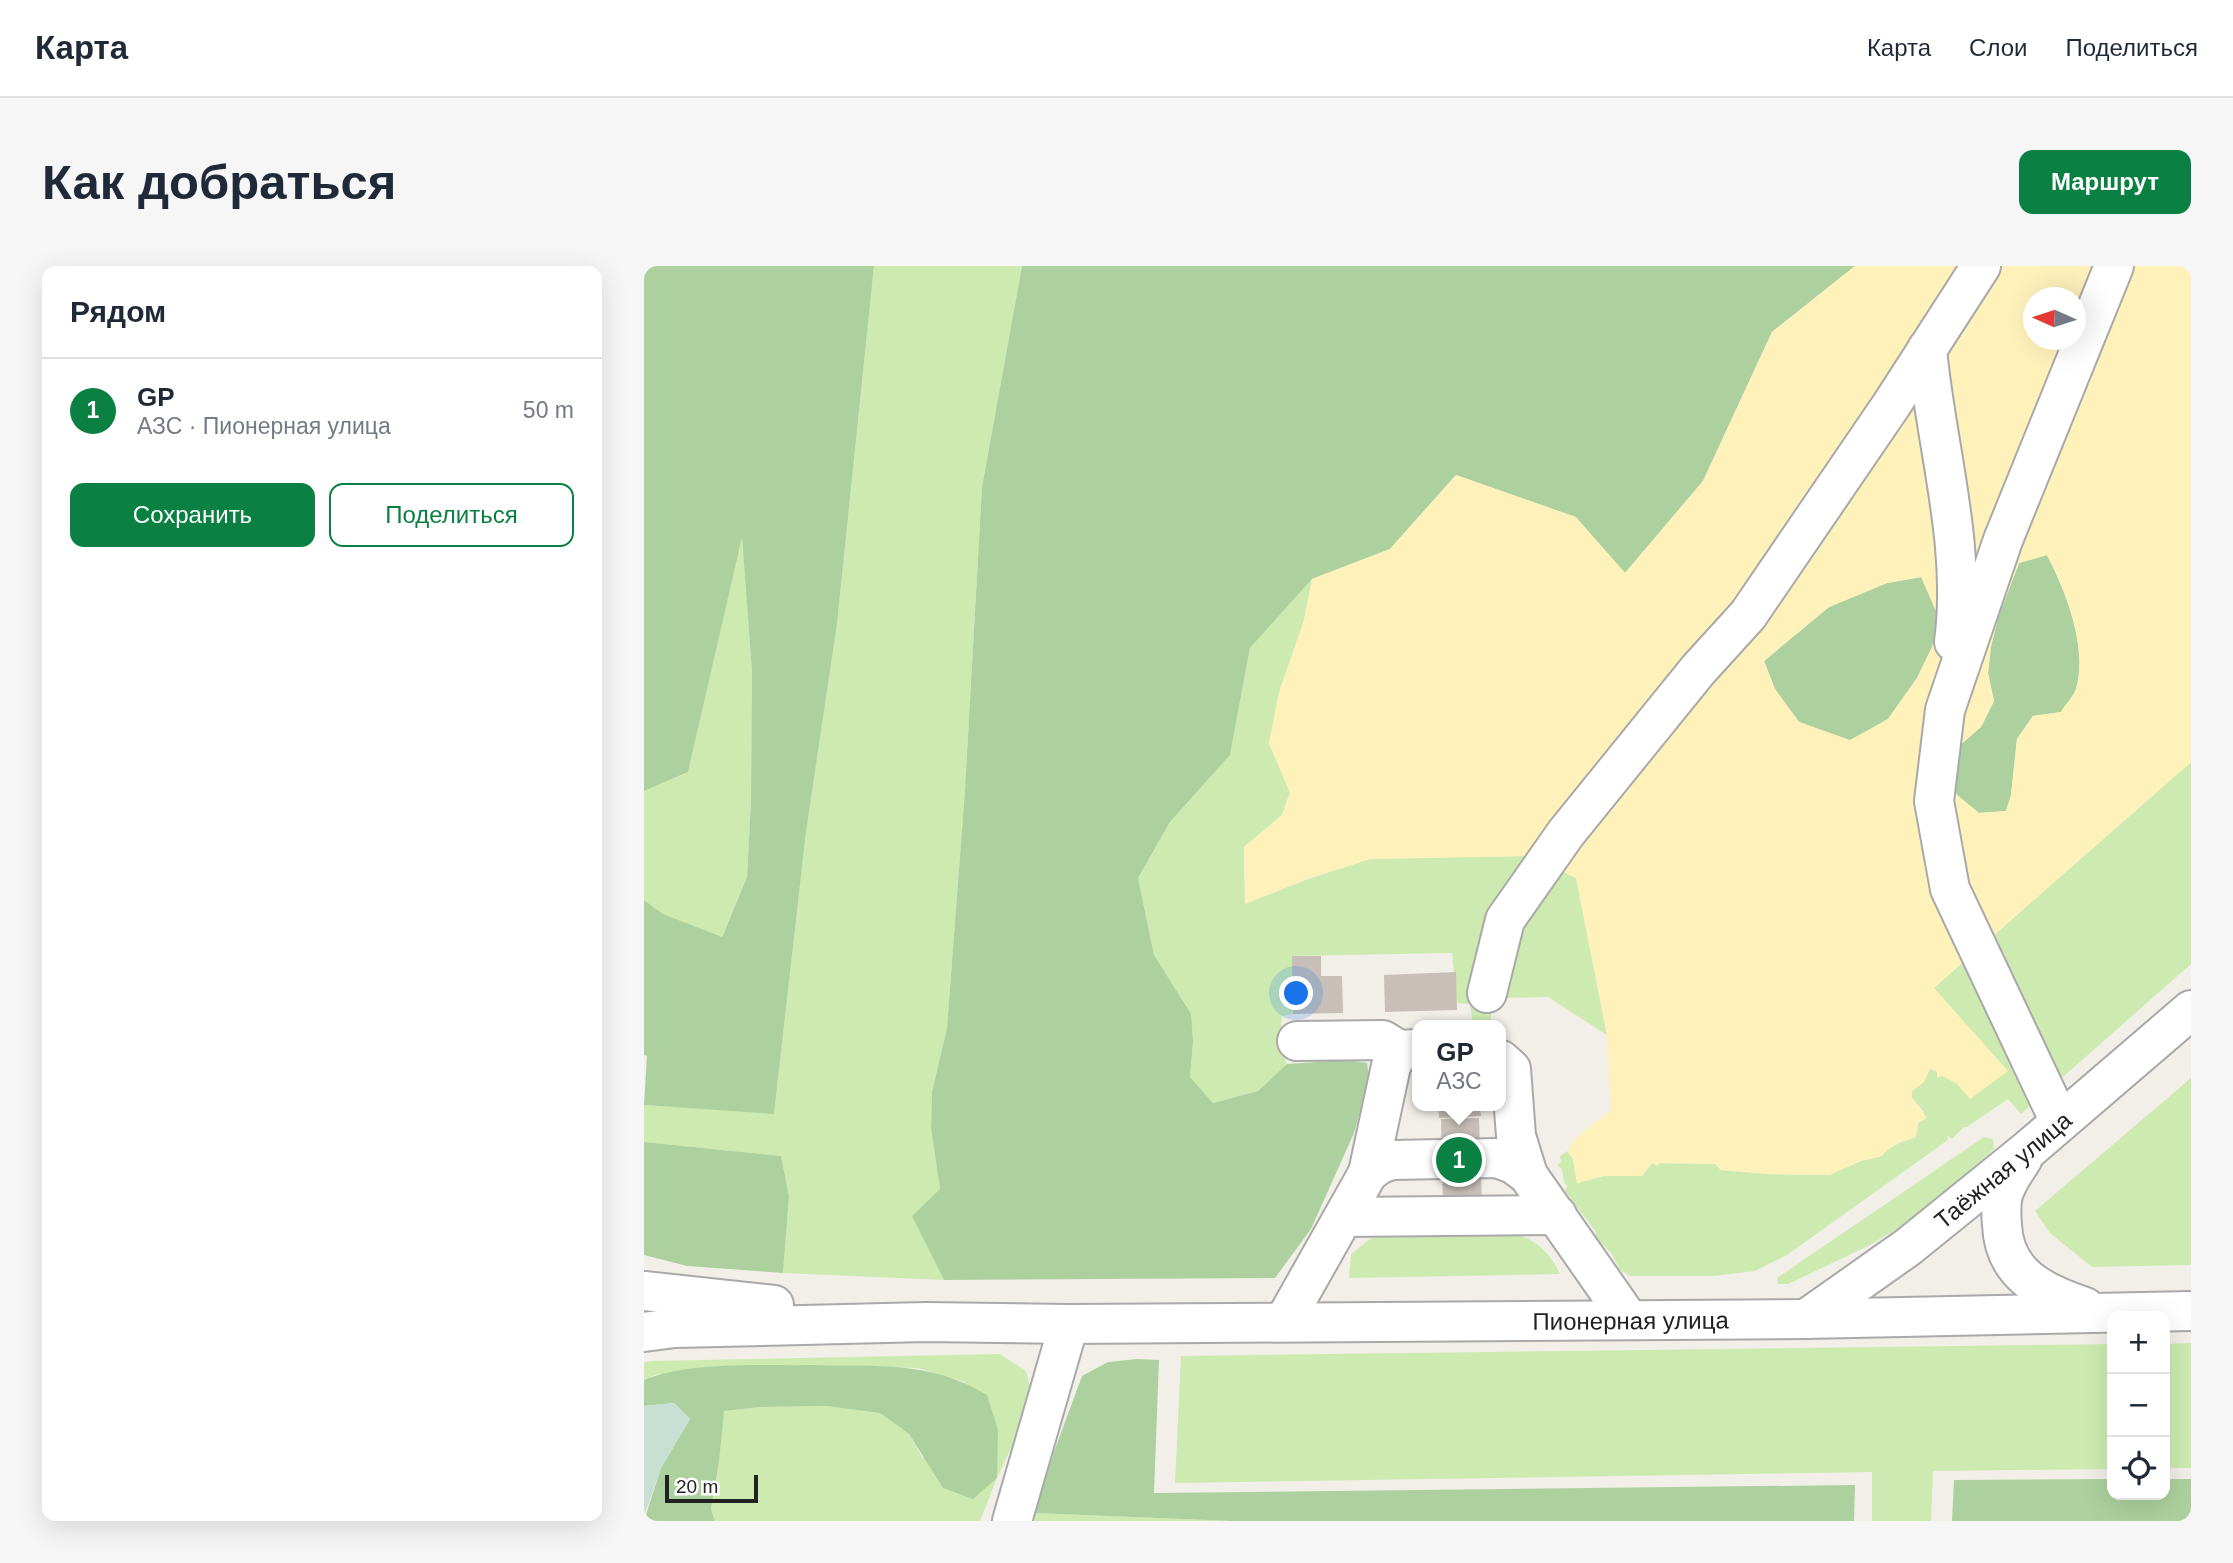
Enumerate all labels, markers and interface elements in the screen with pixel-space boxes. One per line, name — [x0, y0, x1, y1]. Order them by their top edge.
text: Карта — [35, 29, 128, 66]
text: Карта — [1867, 34, 1931, 61]
text: Слои — [1969, 34, 2027, 61]
text: Поделиться — [2065, 34, 2198, 61]
button: Маршрут — [2019, 150, 2191, 214]
text: Как добраться — [42, 155, 396, 209]
north arrow — [2023, 287, 2086, 350]
text: Рядом — [70, 295, 166, 328]
text: GP — [137, 382, 175, 412]
text: 1 — [87, 397, 99, 423]
text: 50 m — [523, 397, 574, 423]
text: АЗС · Пионерная улица — [137, 413, 391, 439]
button: Сохранить — [70, 483, 315, 547]
button: Поделиться — [329, 483, 574, 547]
your location — [1279, 976, 1313, 1010]
popup — [1412, 1020, 1506, 1111]
text: GP — [1436, 1037, 1474, 1067]
text: АЗС — [1436, 1068, 1482, 1094]
street label: Таёжная улица — [1929, 1105, 2077, 1234]
pin: 1 — [1436, 1134, 1482, 1186]
street label: Пионерная улица — [1532, 1306, 1730, 1334]
map controls — [2107, 1311, 2170, 1500]
button: + — [2107, 1311, 2170, 1374]
button: − — [2107, 1374, 2170, 1437]
button: locate — [2107, 1437, 2170, 1500]
scale bar — [665, 1472, 758, 1504]
text: 20 m — [676, 1476, 718, 1497]

